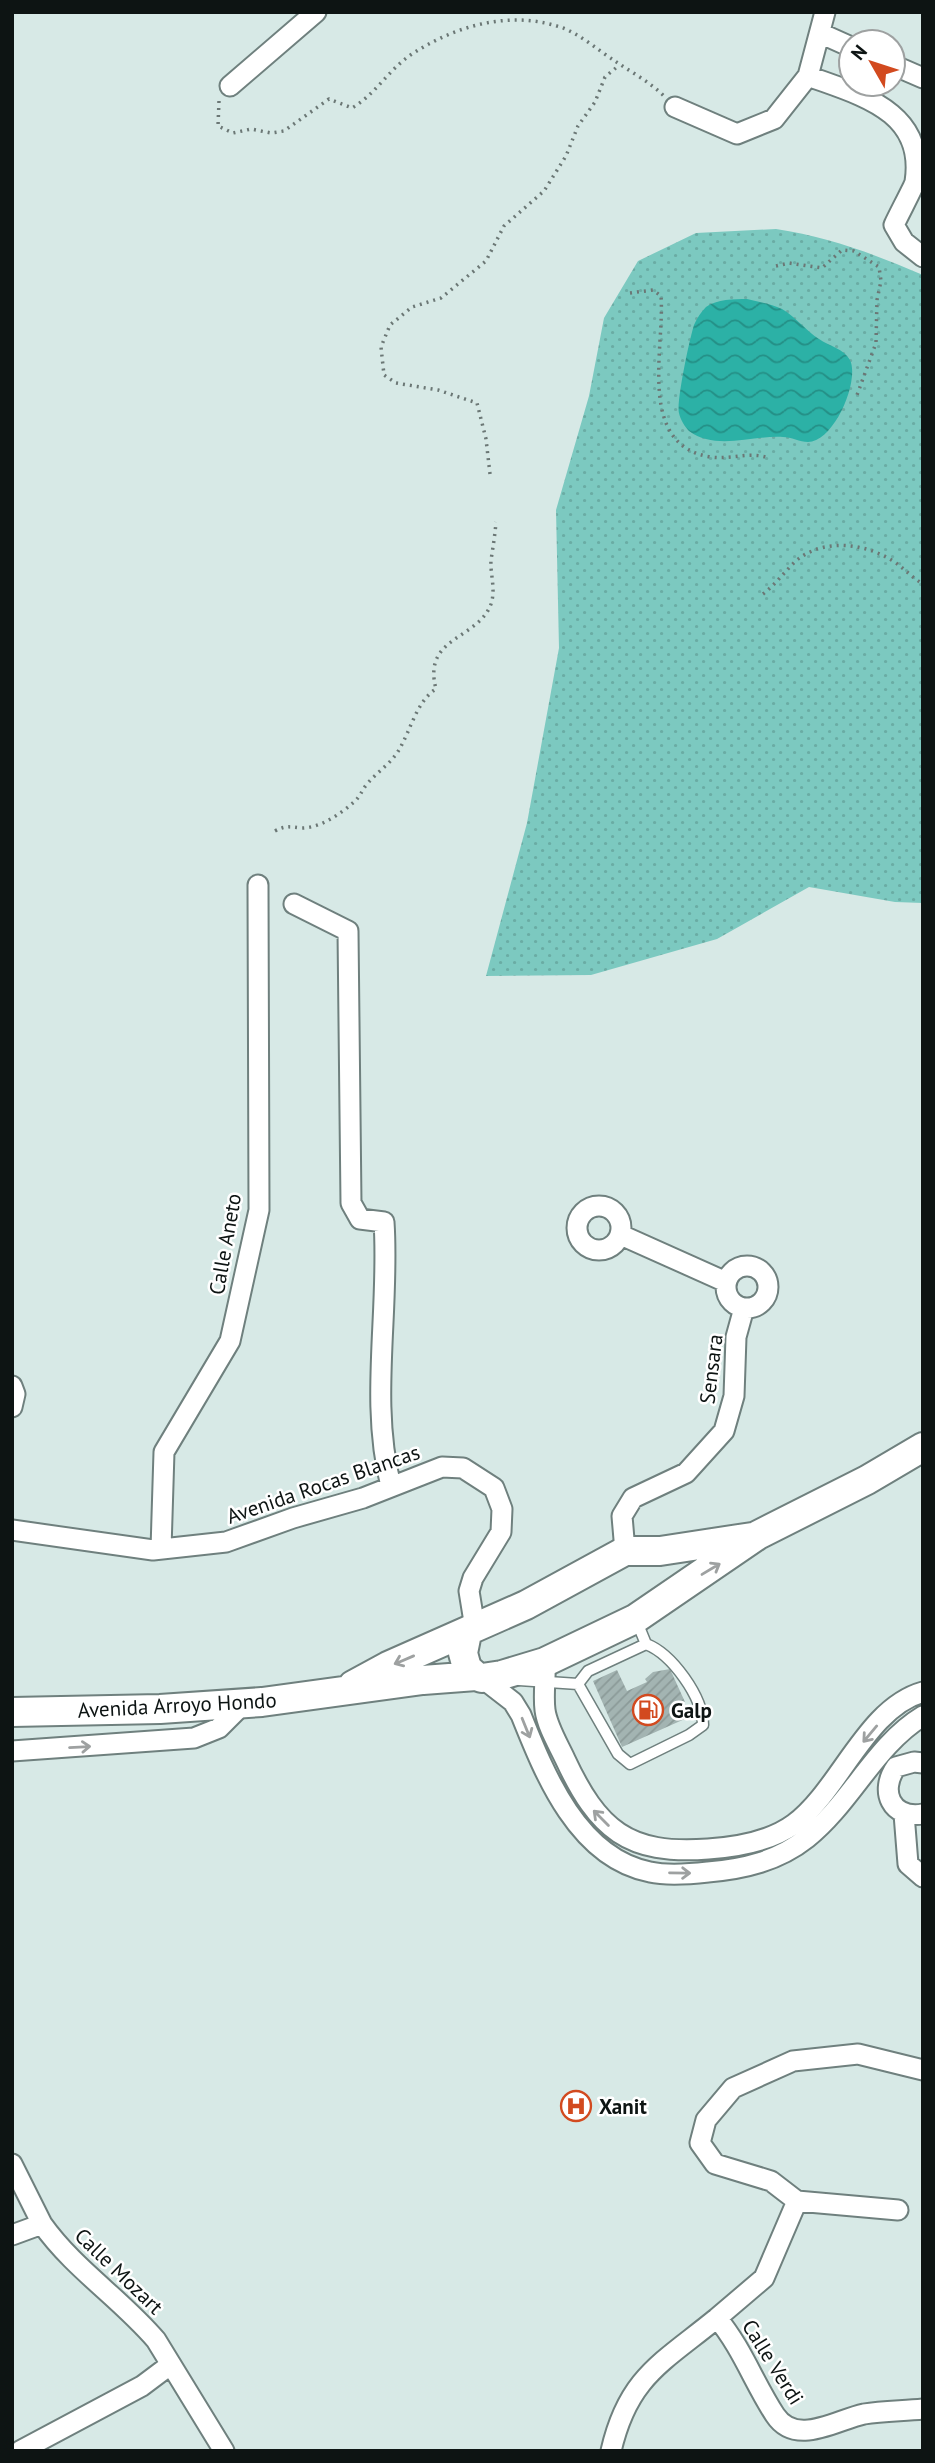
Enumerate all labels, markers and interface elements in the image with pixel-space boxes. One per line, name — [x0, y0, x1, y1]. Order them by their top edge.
north arrow — [837, 28, 907, 98]
text: N — [846, 40, 872, 65]
street label: Calle Aneto — [203, 1191, 247, 1297]
street label: Sensara — [693, 1333, 729, 1405]
street label: Avenida Rocas Blancas — [223, 1438, 423, 1530]
one-way arrow — [700, 1562, 720, 1576]
one-way arrow — [394, 1654, 415, 1667]
street label: Avenida Arroyo Hondo — [77, 1686, 277, 1724]
fuel station icon: Galp — [631, 1693, 665, 1727]
place label: Galp — [671, 1697, 712, 1724]
one-way arrow — [521, 1717, 534, 1739]
one-way arrow — [862, 1724, 878, 1742]
one-way arrow — [69, 1741, 92, 1754]
one-way arrow — [593, 1809, 610, 1826]
one-way arrow — [668, 1866, 691, 1880]
hospital icon: Xanit — [559, 2089, 593, 2123]
place label: Xanit — [599, 2093, 647, 2120]
street label: Calle Mozart — [69, 2222, 169, 2320]
street label: Calle Verdi — [736, 2314, 810, 2410]

